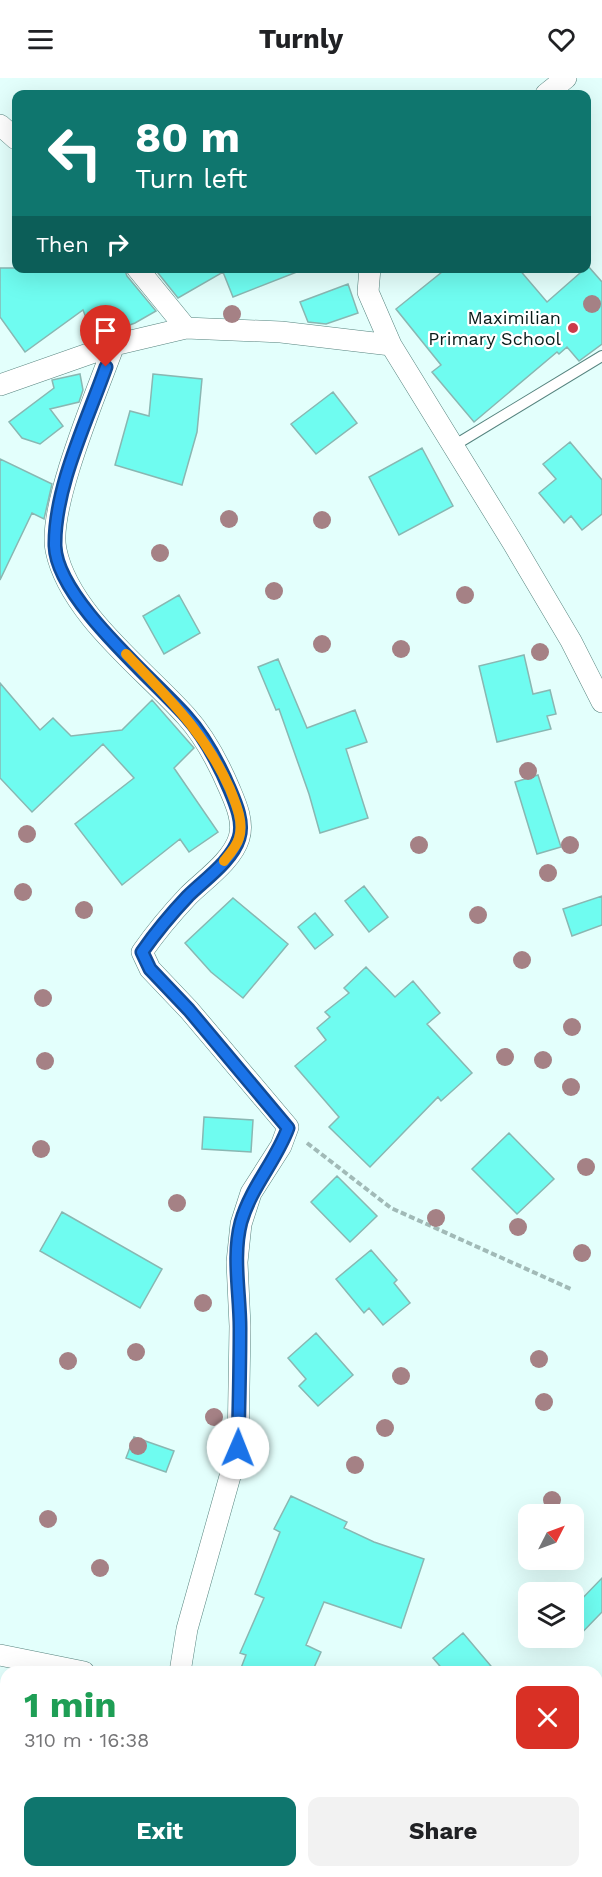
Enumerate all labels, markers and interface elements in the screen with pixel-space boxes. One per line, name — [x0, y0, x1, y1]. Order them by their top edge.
icon: menu — [24, 23, 57, 56]
text: Turnly — [259, 23, 343, 55]
icon: heart — [545, 23, 578, 56]
text: 80 m — [135, 113, 240, 162]
icon: left — [36, 114, 114, 192]
text: Turn left — [135, 163, 247, 195]
icon: right — [101, 228, 134, 261]
text: Then — [36, 232, 89, 257]
pin — [80, 305, 131, 367]
place label: Maximilian Primary School — [428, 307, 561, 349]
icon: arrive — [89, 314, 122, 347]
marker: Maximilian Primary School — [566, 321, 580, 335]
position arrow — [206, 1416, 270, 1480]
north arrow — [518, 1504, 584, 1570]
map controls — [518, 1504, 584, 1648]
button: layers — [518, 1582, 584, 1648]
text: 1 min — [24, 1684, 116, 1726]
button: close — [516, 1686, 579, 1749]
text: 310 m · 16:38 — [24, 1728, 149, 1752]
button: Exit — [24, 1797, 296, 1866]
button: Share — [308, 1797, 579, 1866]

